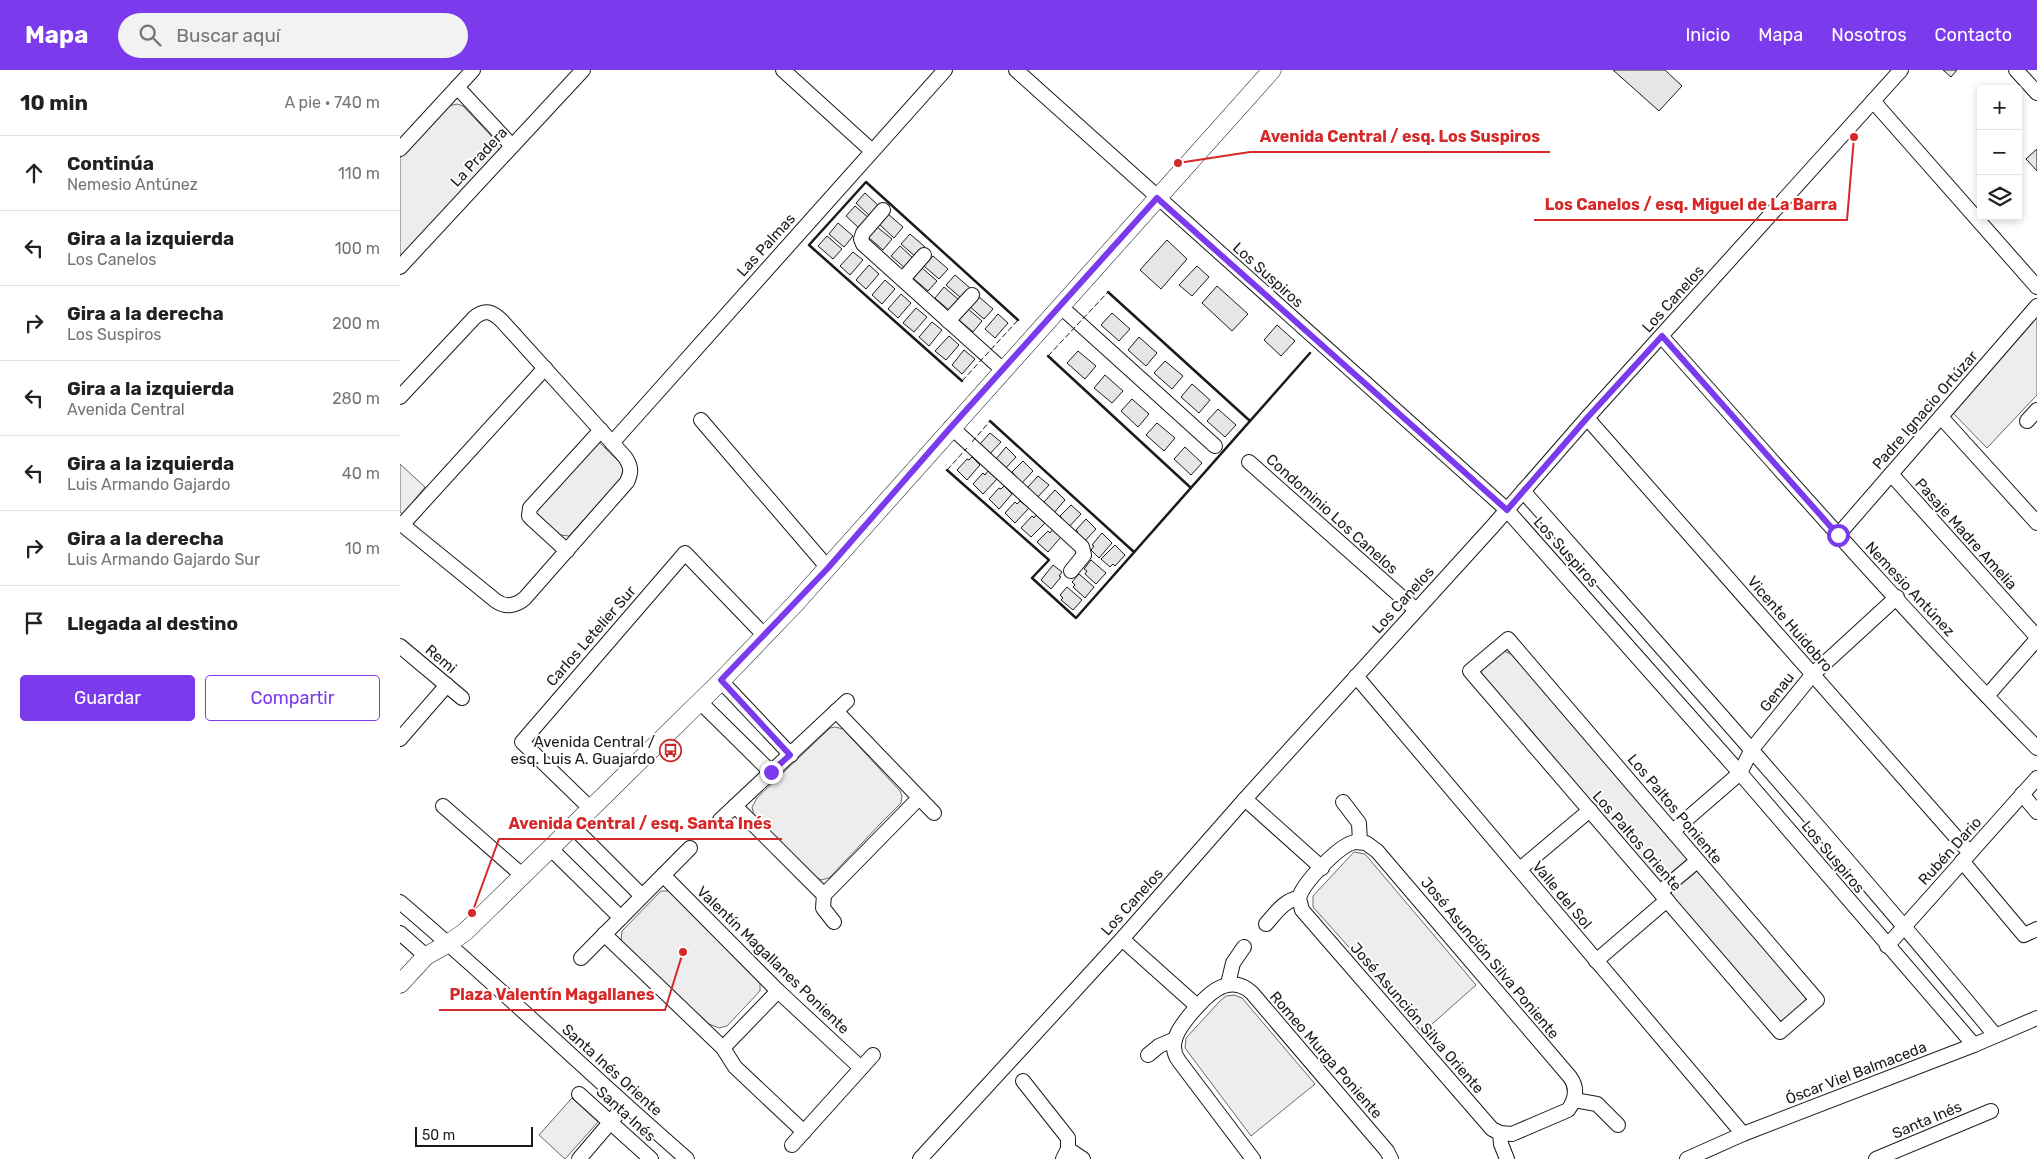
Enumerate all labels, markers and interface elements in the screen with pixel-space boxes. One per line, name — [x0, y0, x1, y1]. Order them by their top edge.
search box — [118, 13, 468, 58]
text: Mapa — [25, 21, 88, 49]
icon: search — [136, 21, 164, 49]
text: Buscar aquí — [176, 24, 280, 47]
text: Inicio — [1685, 24, 1730, 46]
text: Mapa — [1758, 24, 1803, 46]
text: Nosotros — [1831, 24, 1907, 46]
text: Contacto — [1935, 24, 2012, 46]
map controls — [1977, 85, 2022, 220]
button: + — [1977, 85, 2022, 130]
text: 10 min — [20, 90, 88, 115]
text: A pie · 740 m — [284, 93, 380, 112]
callout: Avenida Central / esq. Los Suspiros — [1250, 121, 1550, 152]
street label: La Pradera — [447, 123, 511, 191]
text: Avenida Central / esq. Los Suspiros — [1260, 127, 1540, 146]
button: − — [1977, 130, 2022, 175]
text: Continúa — [67, 152, 154, 175]
icon: ahead — [20, 159, 48, 187]
text: 110 m — [338, 164, 380, 183]
text: Nemesio Antúnez — [67, 175, 198, 194]
button: layers — [1977, 175, 2022, 220]
callout: Los Canelos / esq. Miguel de La Barra — [1534, 189, 1847, 220]
text: Los Canelos / esq. Miguel de La Barra — [1545, 195, 1837, 214]
street label: Las Palmas — [733, 209, 799, 280]
text: Gira a la izquierda — [67, 227, 234, 250]
icon: left — [20, 234, 48, 262]
text: 100 m — [335, 239, 380, 258]
street label: Los Suspiros — [1229, 239, 1307, 312]
text: Los Canelos — [67, 250, 156, 269]
street label: Los Canelos — [1638, 262, 1708, 336]
text: Gira a la derecha — [67, 302, 224, 325]
icon: right — [20, 309, 48, 337]
text: 200 m — [332, 314, 380, 333]
text: Los Suspiros — [67, 325, 162, 344]
street label: Padre Ignacio Ortúzar — [1869, 347, 1982, 473]
text: Gira a la izquierda — [67, 377, 234, 400]
icon: left — [20, 384, 48, 412]
text: 280 m — [332, 389, 380, 408]
text: Avenida Central — [67, 400, 185, 419]
street label: Condominio Los Canelos — [1262, 450, 1402, 578]
text: Gira a la izquierda — [67, 452, 234, 475]
icon: left — [20, 459, 48, 487]
text: 40 m — [342, 464, 380, 483]
text: Luis Armando Gajardo — [67, 475, 230, 494]
street label: Pasaje Madre Amelia — [1911, 475, 2021, 593]
street label: Los Suspiros — [1530, 513, 1603, 591]
route start — [1827, 524, 1850, 547]
text: Gira a la derecha — [67, 527, 224, 550]
icon: right — [20, 534, 48, 562]
street label: Nemesio Antúnez — [1862, 538, 1959, 640]
text: 10 m — [345, 539, 380, 558]
text: Luis Armando Gajardo Sur — [67, 550, 260, 569]
street label: Los Canelos — [1368, 563, 1438, 637]
street label: Vicente Huidobro — [1744, 572, 1836, 676]
street label: Carlos Letelier Sur — [542, 582, 640, 690]
icon: arrive — [20, 609, 48, 637]
text: Llegada al destino — [67, 612, 238, 635]
street label: Remi — [422, 641, 460, 677]
street label: Genau — [1756, 669, 1798, 715]
button: Guardar — [20, 675, 195, 721]
button: Compartir — [205, 675, 380, 721]
place label: Avenida Central / esq. Luis A. Guajardo — [510, 733, 655, 768]
bus stop icon: Avenida Central / esq. Luis A. Guajardo — [659, 739, 683, 763]
street label: Los Paltos Poniente — [1624, 750, 1726, 868]
route end — [760, 761, 783, 784]
street label: Los Paltos Oriente — [1589, 787, 1685, 895]
callout: Avenida Central / esq. Santa Inés — [499, 808, 782, 839]
street label: Rubén Dario — [1915, 813, 1985, 889]
text: Avenida Central / esq. Santa Inés — [508, 814, 772, 833]
street label: Los Suspiros — [1798, 817, 1869, 897]
street label: Valle del Sol — [1528, 857, 1596, 933]
street label: Los Canelos — [1097, 865, 1167, 939]
street label: José Asunción Silva Poniente — [1417, 873, 1563, 1043]
street label: Valentín Magallanes Poniente — [693, 882, 853, 1038]
street label: José Asunción Silva Oriente — [1346, 939, 1488, 1097]
callout: Plaza Valentín Magallanes — [439, 979, 665, 1010]
text: Plaza Valentín Magallanes — [449, 985, 655, 1004]
street label: Romeo Murga Poniente — [1266, 988, 1386, 1122]
street label: Santa Inés Oriente — [558, 1020, 666, 1120]
street label: Óscar Viel Balmaceda — [1783, 1038, 1929, 1108]
street label: Santa Inés — [593, 1083, 659, 1145]
street label: Santa Inés — [1890, 1097, 1965, 1143]
scale bar — [415, 1124, 532, 1147]
text: 50 m — [422, 1127, 455, 1144]

